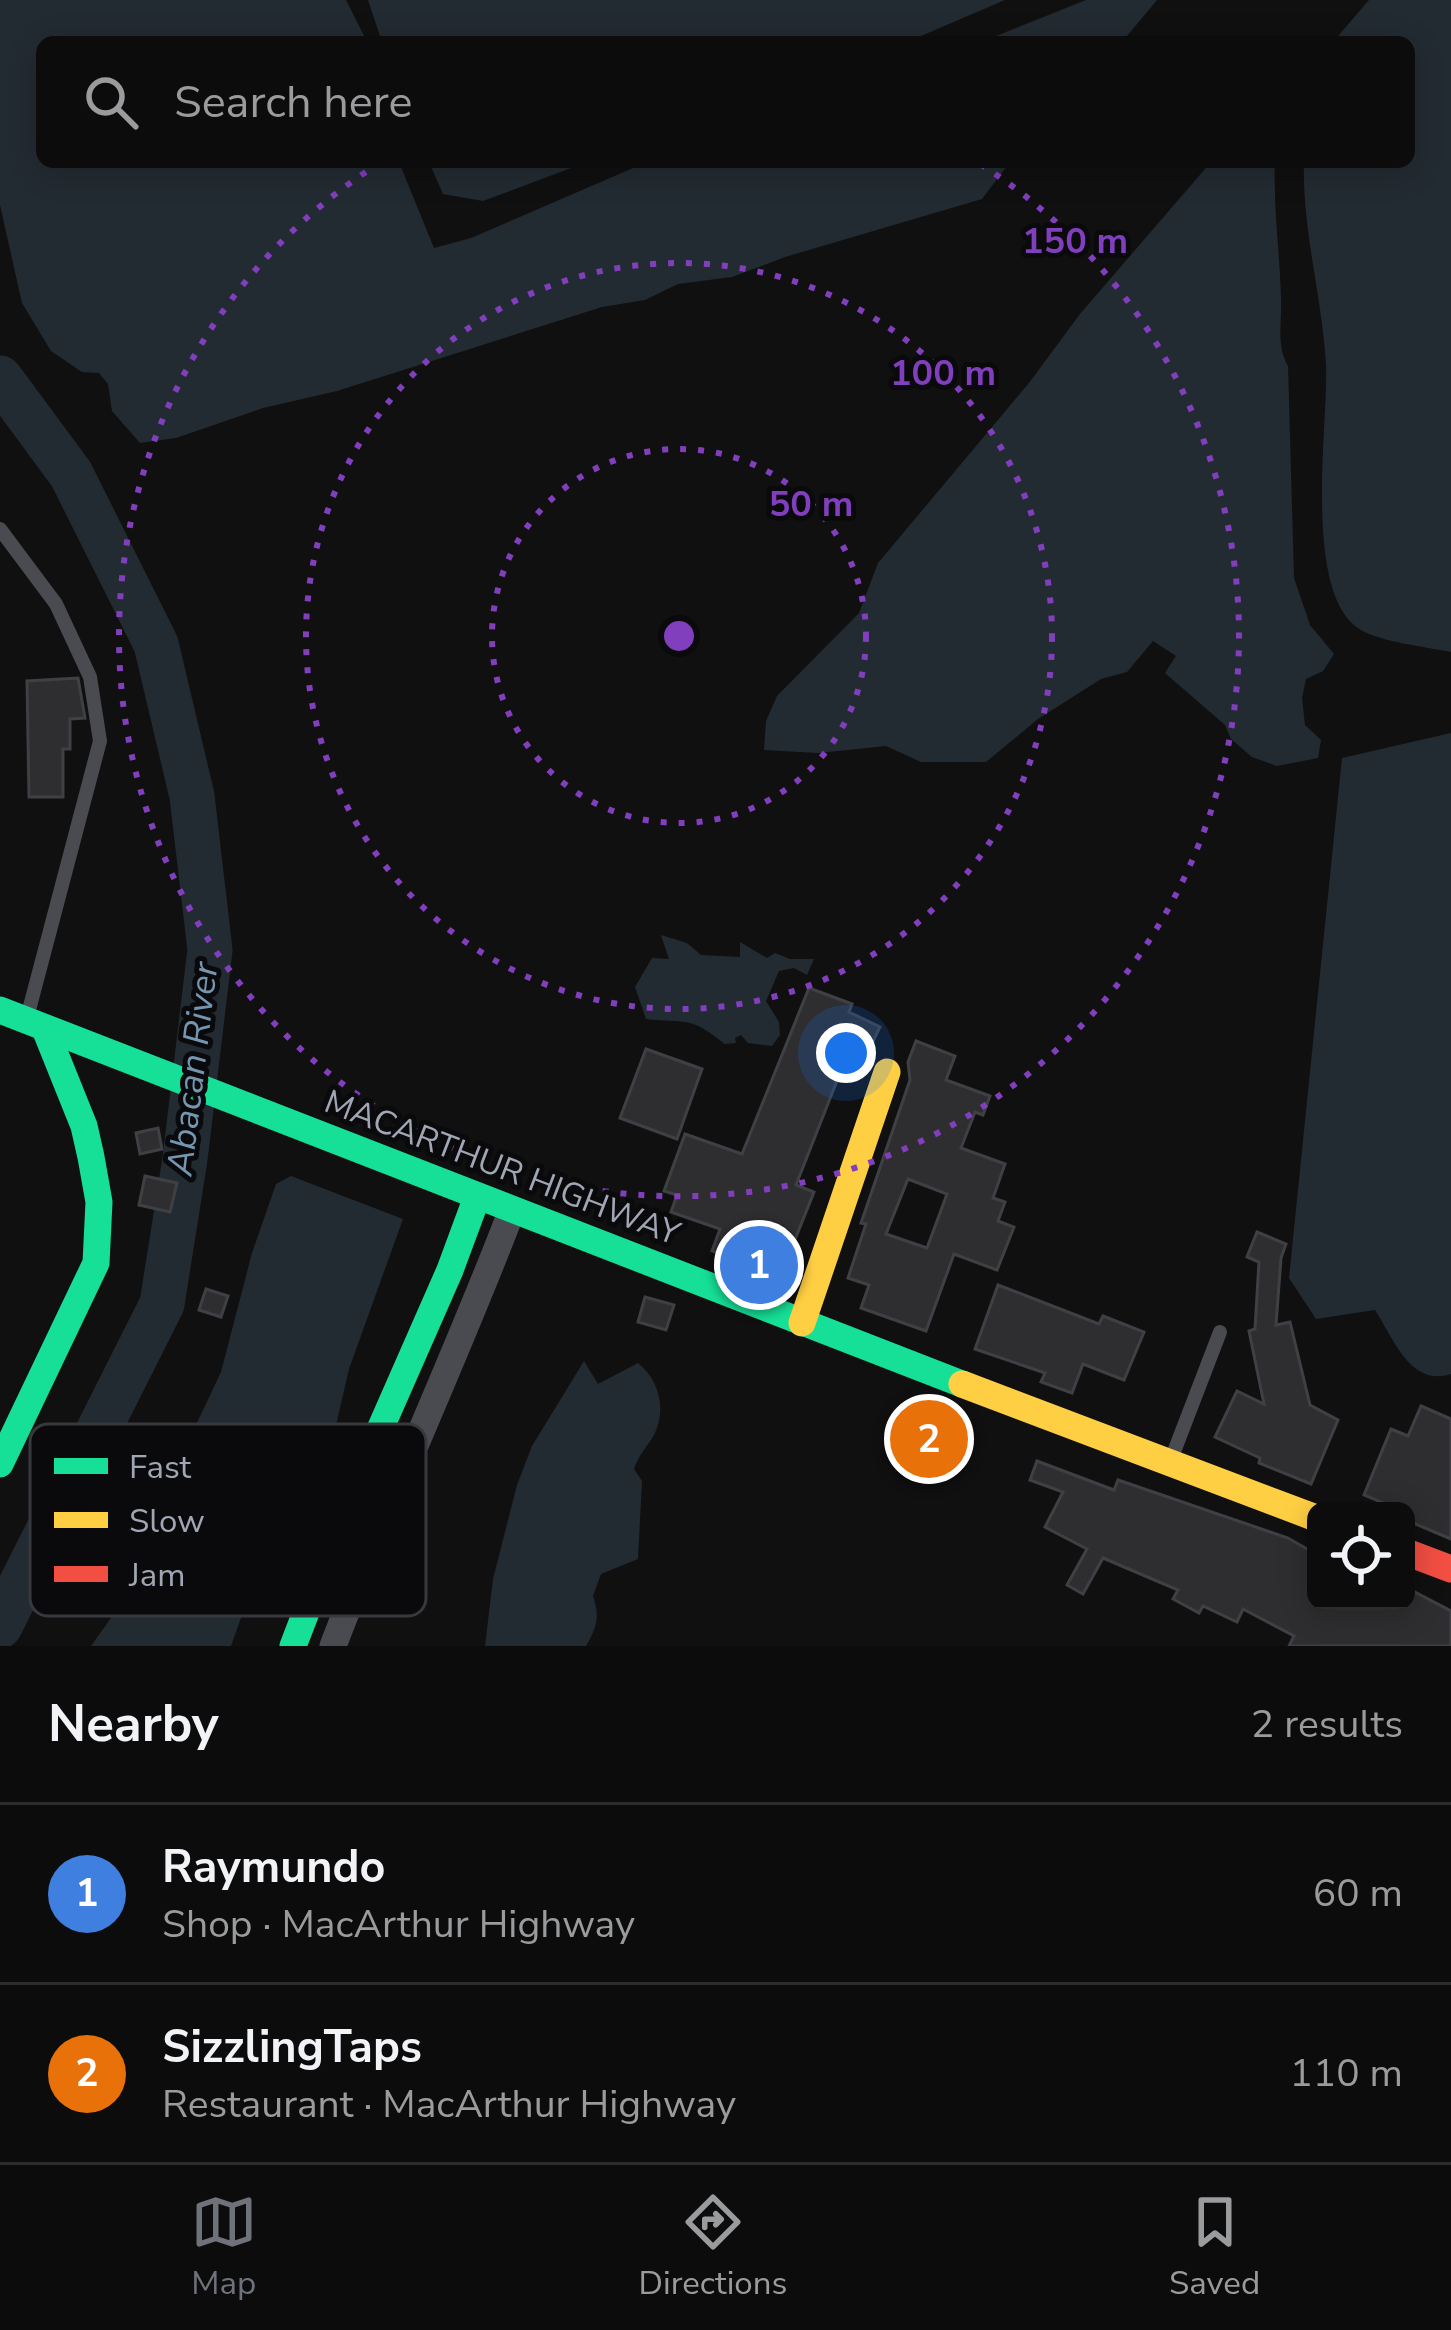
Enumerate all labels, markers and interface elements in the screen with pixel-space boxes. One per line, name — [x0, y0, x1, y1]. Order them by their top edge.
search box — [36, 36, 1415, 168]
icon: search — [78, 69, 144, 135]
text: Search here — [174, 72, 413, 133]
text: 150 m — [1022, 217, 1128, 266]
text: 100 m — [890, 349, 996, 398]
text: 50 m — [769, 480, 853, 529]
centre of rings — [658, 615, 700, 657]
water label: Abacan River — [155, 959, 231, 1179]
your location — [816, 1023, 876, 1083]
street label: MACARTHUR HIGHWAY — [318, 1079, 687, 1257]
pin: 1 — [720, 1220, 798, 1310]
pin: 2 — [890, 1394, 968, 1484]
legend — [30, 1424, 426, 1616]
text: Fast — [129, 1445, 192, 1490]
text: Slow — [129, 1499, 205, 1544]
map controls — [1307, 1502, 1415, 1610]
button: locate — [1307, 1502, 1415, 1610]
text: Jam — [128, 1553, 185, 1598]
text: Nearby — [48, 1689, 219, 1759]
text: 2 results — [1251, 1698, 1403, 1751]
text: Raymundo — [162, 1837, 385, 1898]
text: 1 — [75, 1867, 99, 1920]
text: 60 m — [1313, 1867, 1403, 1920]
text: Shop · MacArthur Highway — [162, 1898, 635, 1951]
text: SizzlingTaps — [162, 2017, 422, 2078]
text: 2 — [75, 2047, 99, 2100]
text: 110 m — [1289, 2047, 1403, 2100]
text: Restaurant · MacArthur Highway — [162, 2078, 736, 2131]
tab: Map — [191, 2189, 257, 2306]
tab: Directions — [639, 2189, 787, 2306]
tab: Saved — [1169, 2189, 1260, 2306]

